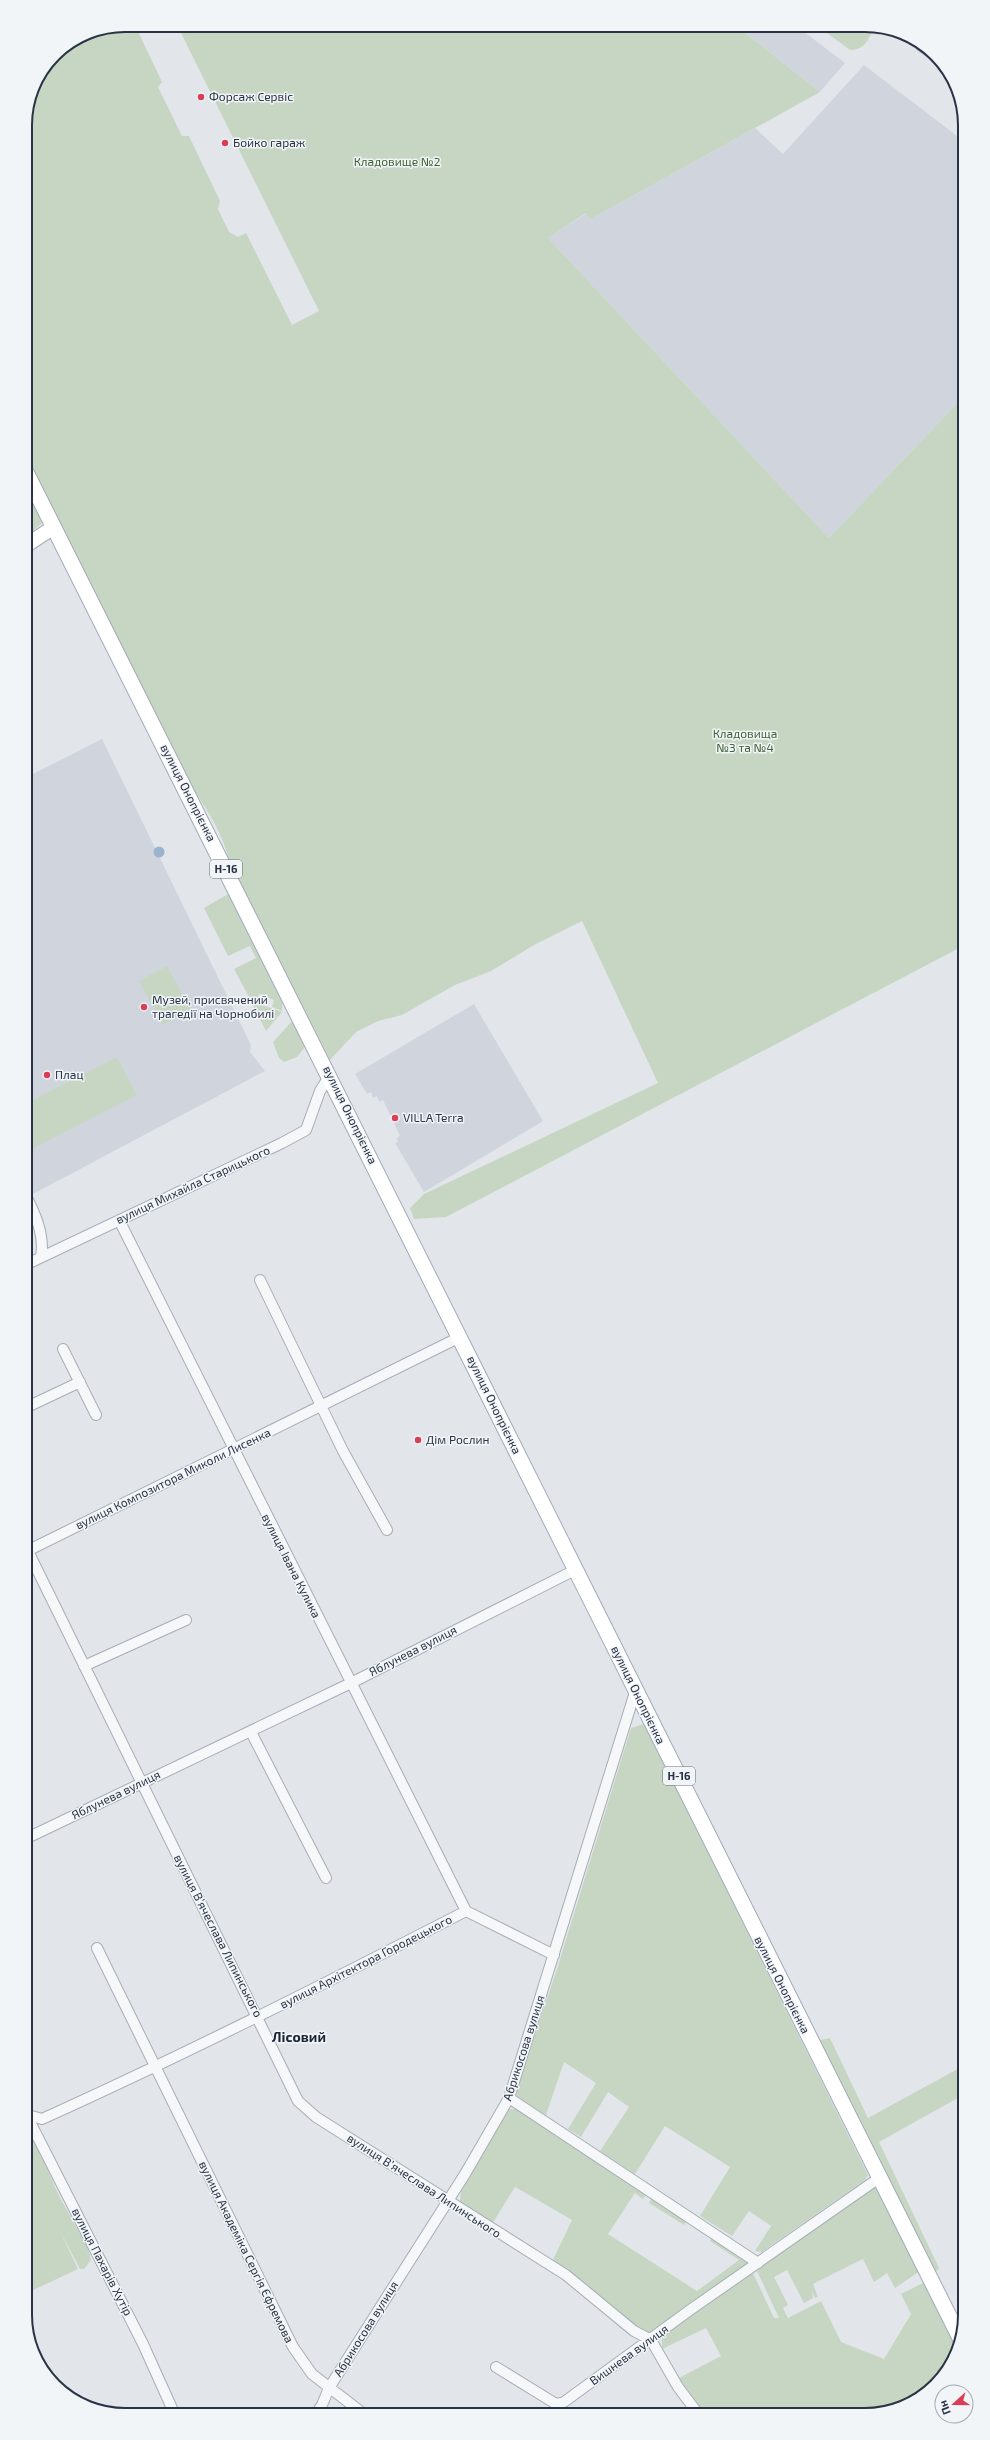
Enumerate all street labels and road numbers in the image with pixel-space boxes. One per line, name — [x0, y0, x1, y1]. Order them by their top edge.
street label: вулиця Онопрієнка — [157, 741, 220, 844]
road number: Н-16 — [210, 860, 242, 878]
street label: вулиця Онопрієнка — [320, 1063, 381, 1166]
street label: вулиця Михайла Старицького — [113, 1142, 272, 1227]
street label: вулиця Онопрієнка — [464, 1353, 525, 1456]
street label: вулиця Композитора Миколи Лисенка — [73, 1425, 273, 1533]
street label: вулиця Івана Кулика — [259, 1511, 324, 1621]
street label: Яблунева вулиця — [366, 1622, 459, 1679]
street label: вулиця Онопрієнка — [608, 1643, 669, 1746]
street label: Яблунева вулиця — [69, 1767, 163, 1823]
road number: Н-16 — [663, 1767, 695, 1785]
street label: вулиця Вʼячеслава Липинського — [171, 1852, 266, 2020]
street label: вулиця Архітектора Городецького — [277, 1911, 455, 2012]
street label: вулиця Онопрієнка — [751, 1933, 814, 2036]
street label: Абрикосова вулиця — [499, 1993, 548, 2103]
street label: вулиця Вʼячеслава Липинського — [344, 2130, 504, 2241]
street label: вулиця Академіка Сергія Єфремова — [196, 2158, 297, 2345]
street label: вулиця Пахарів Хутір — [69, 2205, 136, 2318]
street label: Абрикосова вулиця — [330, 2278, 401, 2379]
street label: Вишнева вулиця — [586, 2321, 671, 2388]

